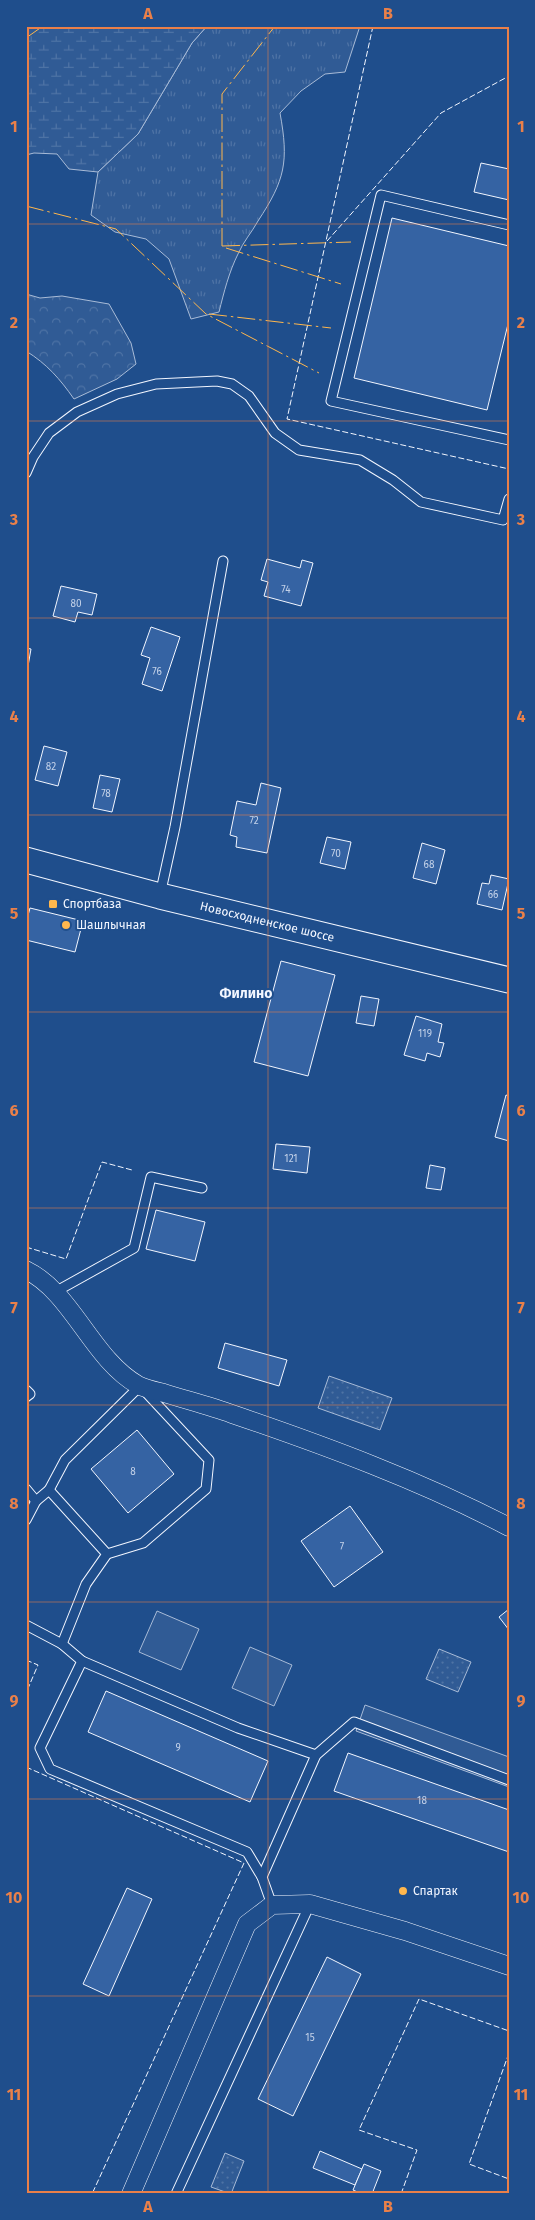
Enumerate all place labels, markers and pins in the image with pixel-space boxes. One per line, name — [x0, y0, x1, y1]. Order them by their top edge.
place label: Спортбаза — [63, 897, 122, 911]
marker: Спортбаза — [47, 898, 59, 910]
place label: Шашлычная — [76, 918, 146, 932]
marker: Шашлычная — [60, 919, 72, 931]
place label: Спартак — [413, 1884, 458, 1898]
marker: Спартак — [397, 1885, 409, 1897]

